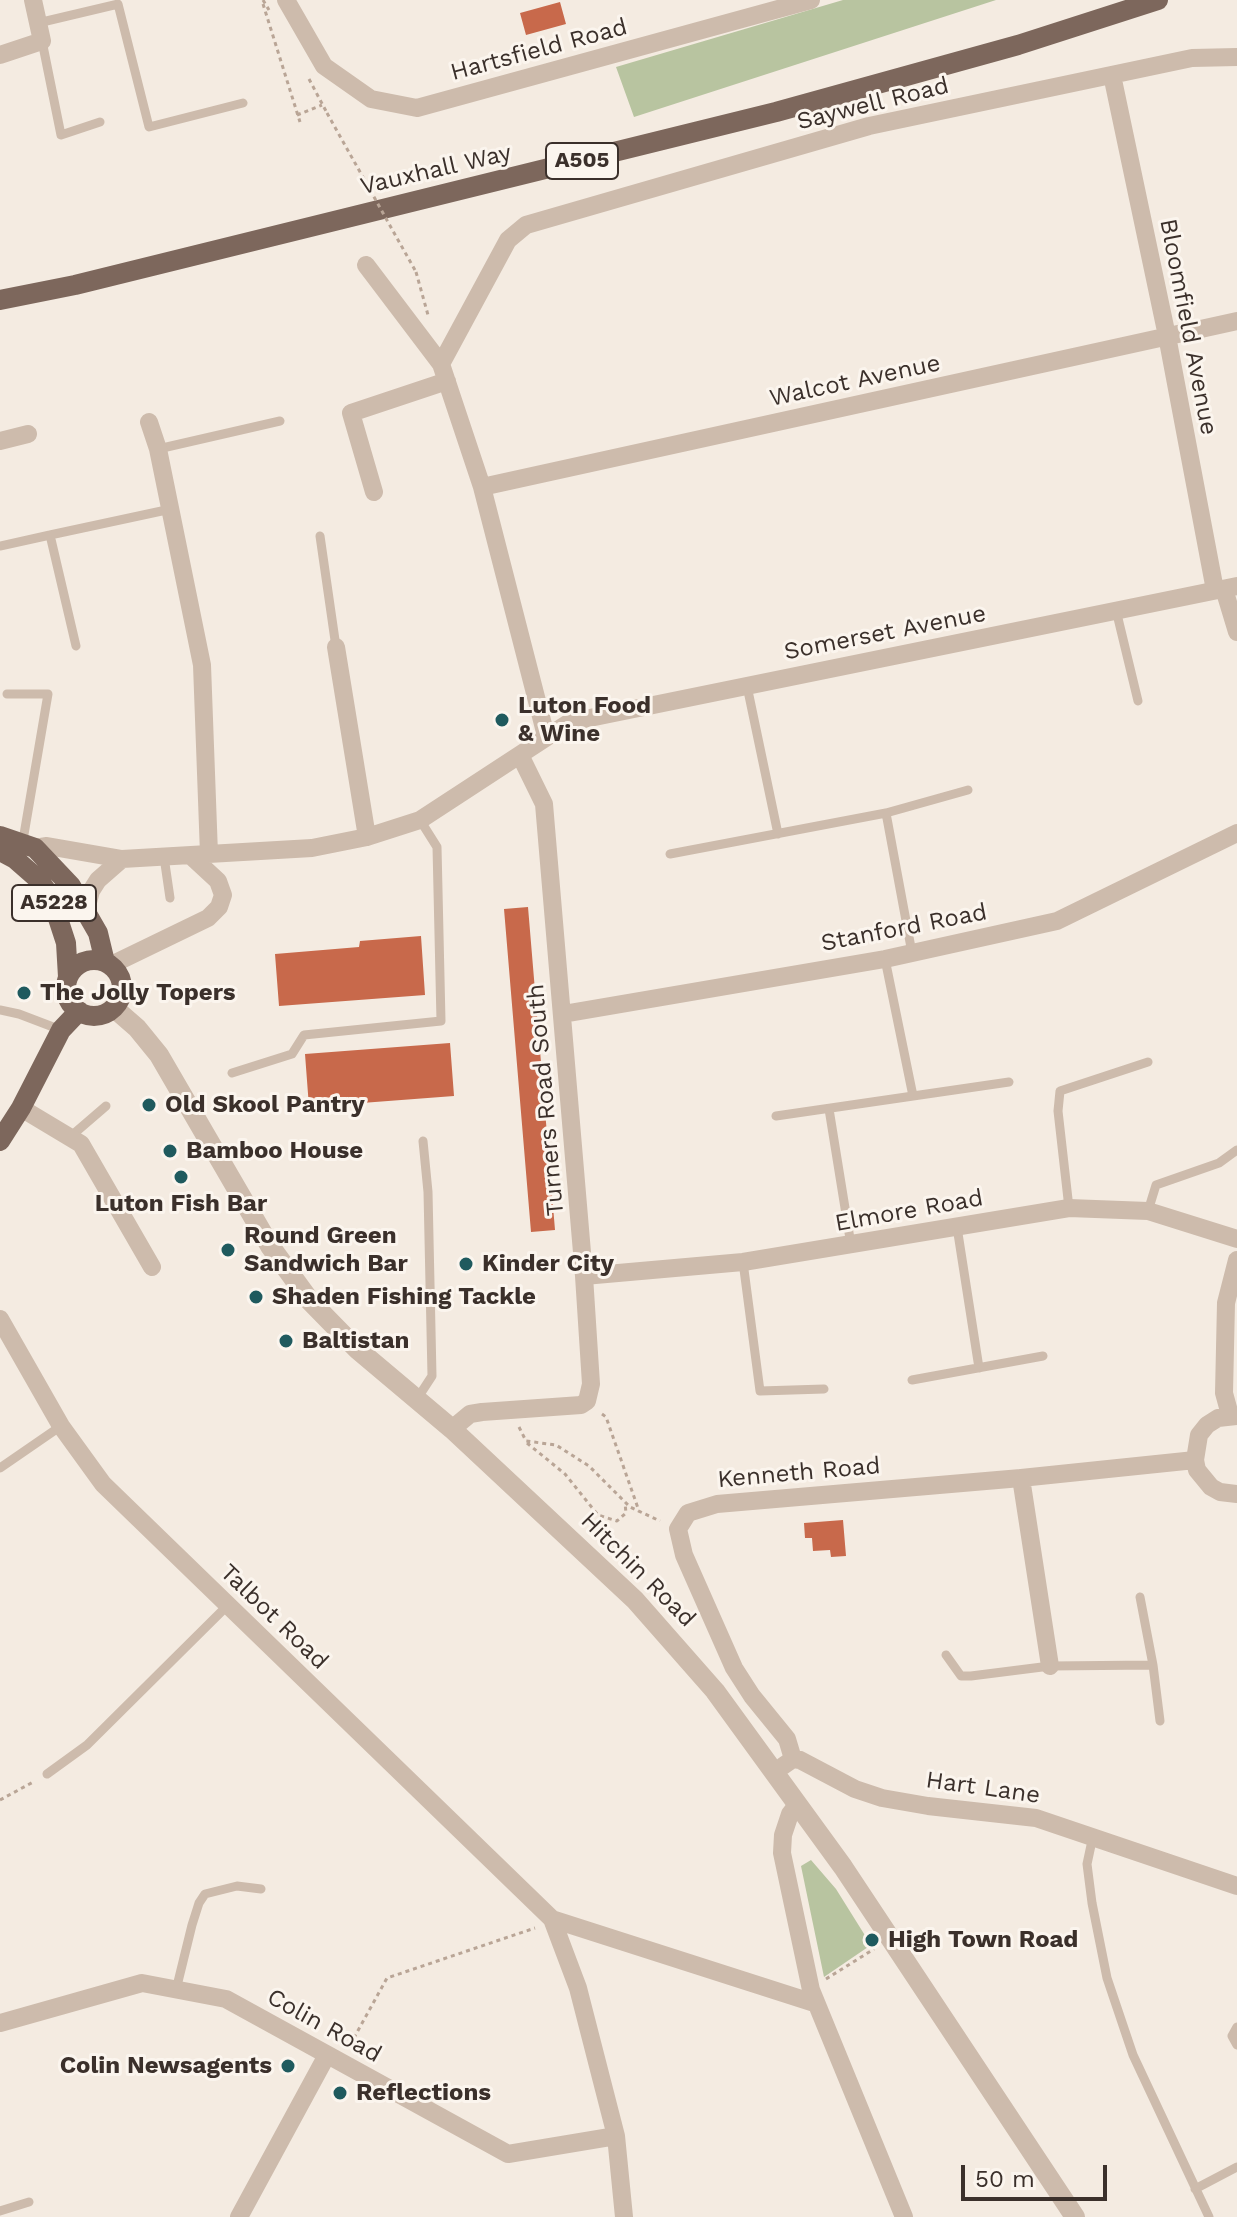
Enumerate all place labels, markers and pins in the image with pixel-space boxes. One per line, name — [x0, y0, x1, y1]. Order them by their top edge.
place label: Luton Food & Wine — [518, 692, 651, 748]
marker: Luton Food & Wine — [493, 711, 511, 729]
place label: The Jolly Topers — [40, 979, 236, 1007]
marker: The Jolly Topers — [15, 984, 33, 1002]
place label: Old Skool Pantry — [165, 1091, 365, 1119]
marker: Old Skool Pantry — [140, 1096, 158, 1114]
place label: Bamboo House — [186, 1137, 363, 1165]
marker: Bamboo House — [161, 1142, 179, 1160]
marker: Luton Fish Bar — [172, 1168, 190, 1186]
place label: Luton Fish Bar — [95, 1190, 267, 1218]
place label: Round Green Sandwich Bar — [244, 1222, 408, 1278]
marker: Round Green Sandwich Bar — [219, 1241, 237, 1259]
place label: Kinder City — [482, 1250, 614, 1278]
marker: Kinder City — [457, 1255, 475, 1273]
place label: Shaden Fishing Tackle — [272, 1283, 536, 1311]
marker: Shaden Fishing Tackle — [247, 1288, 265, 1306]
place label: Baltistan — [302, 1327, 409, 1355]
marker: Baltistan — [277, 1332, 295, 1350]
place label: High Town Road — [888, 1926, 1078, 1954]
marker: High Town Road — [863, 1931, 881, 1949]
place label: Colin Newsagents — [60, 2052, 272, 2080]
marker: Colin Newsagents — [279, 2057, 297, 2075]
place label: Reflections — [356, 2079, 491, 2107]
marker: Reflections — [331, 2084, 349, 2102]

